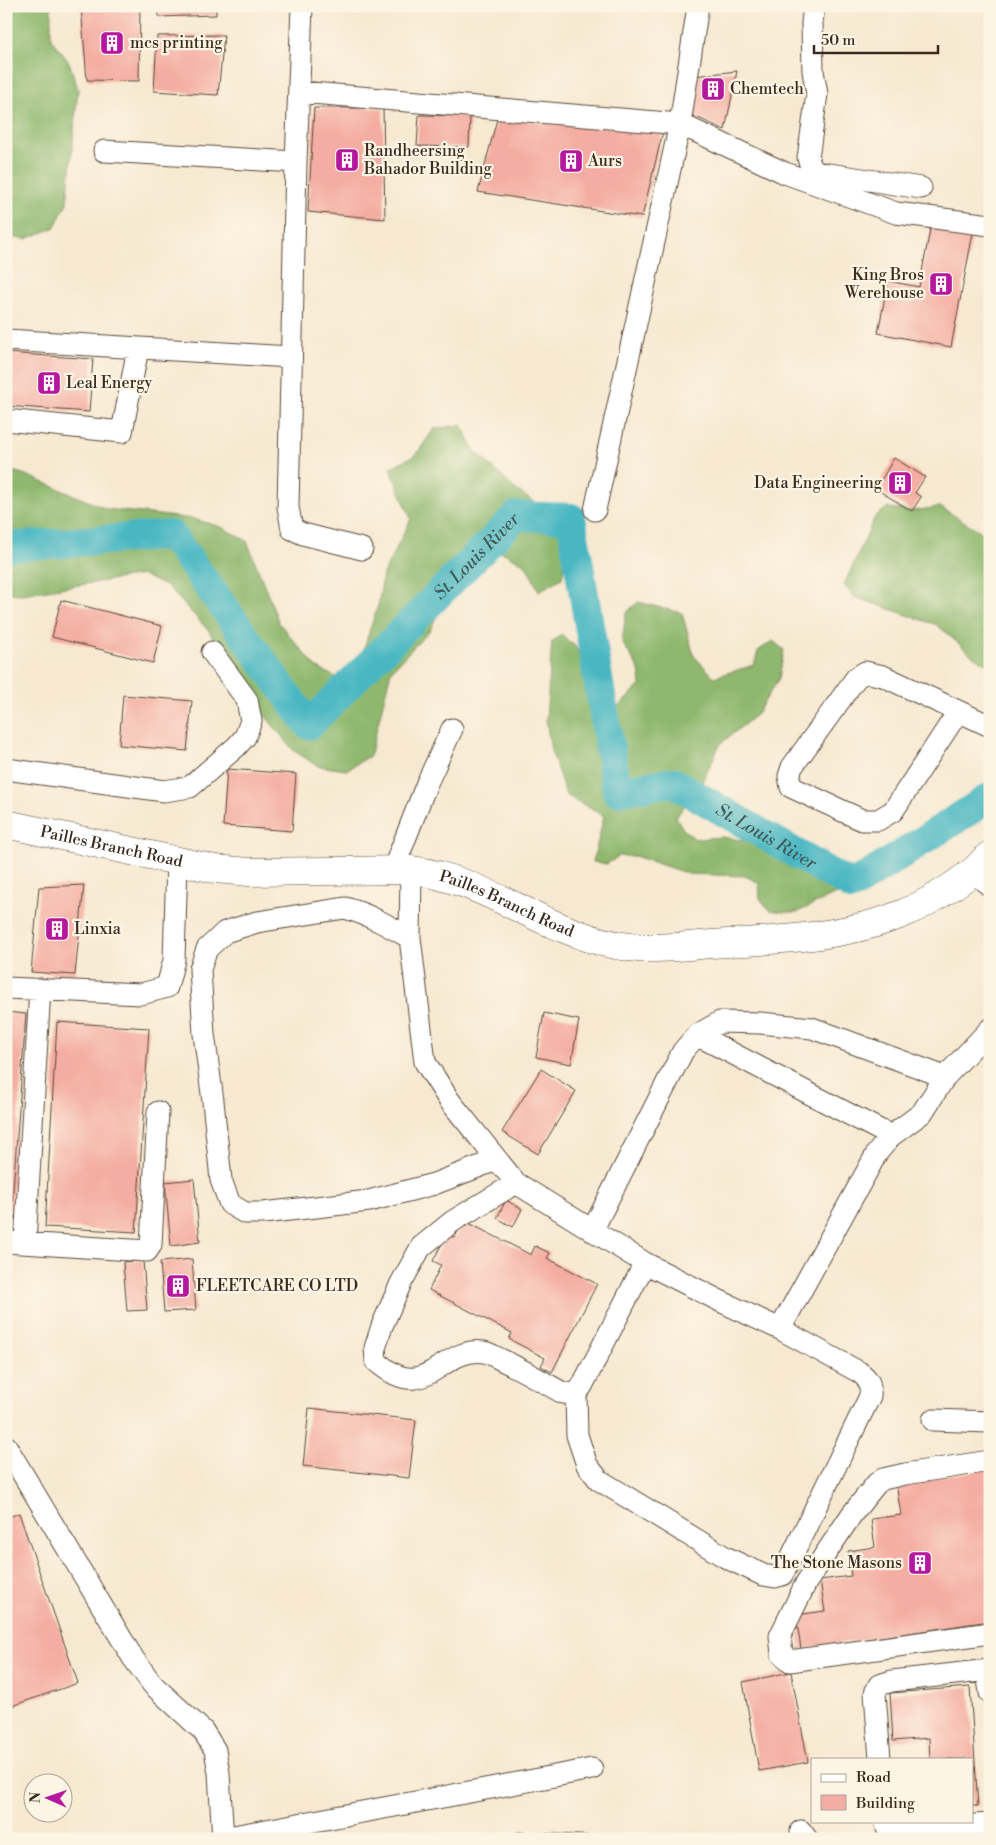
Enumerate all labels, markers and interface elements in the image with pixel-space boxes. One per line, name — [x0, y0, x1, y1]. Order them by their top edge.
scale bar — [814, 22, 937, 54]
building icon: mcs printing — [99, 30, 125, 56]
text: 50 m — [821, 31, 855, 50]
place label: mcs printing — [130, 33, 223, 53]
building icon: Chemtech — [700, 76, 726, 102]
place label: Chemtech — [730, 79, 804, 99]
place label: Randheersing Bahador Building — [363, 141, 493, 179]
building icon: Randheersing Bahador Building — [334, 147, 360, 173]
building icon: Aurs — [558, 148, 584, 174]
place label: Aurs — [587, 151, 622, 171]
place label: King Bros Werehouse — [844, 265, 924, 303]
building icon: King Bros Werehouse — [928, 271, 954, 297]
building icon: Leal Energy — [36, 370, 62, 396]
place label: Leal Energy — [66, 373, 153, 393]
building icon: Data Engineering — [887, 470, 913, 496]
place label: Data Engineering — [754, 473, 883, 493]
water label: St. Louis River — [428, 508, 525, 604]
water label: St. Louis River — [712, 798, 821, 875]
street label: Pailles Branch Road — [39, 822, 185, 872]
street label: Pailles Branch Road — [437, 866, 577, 942]
building icon: Linxia — [44, 916, 70, 942]
place label: Linxia — [74, 919, 122, 939]
building icon: FLEETCARE CO LTD — [165, 1273, 191, 1299]
place label: FLEETCARE CO LTD — [196, 1276, 358, 1296]
building icon: The Stone Masons — [907, 1550, 933, 1576]
place label: The Stone Masons — [771, 1553, 902, 1573]
legend — [811, 1758, 974, 1822]
text: Road — [856, 1768, 891, 1787]
north arrow — [22, 1772, 72, 1822]
text: N — [27, 1792, 45, 1803]
text: Building — [855, 1794, 915, 1813]

